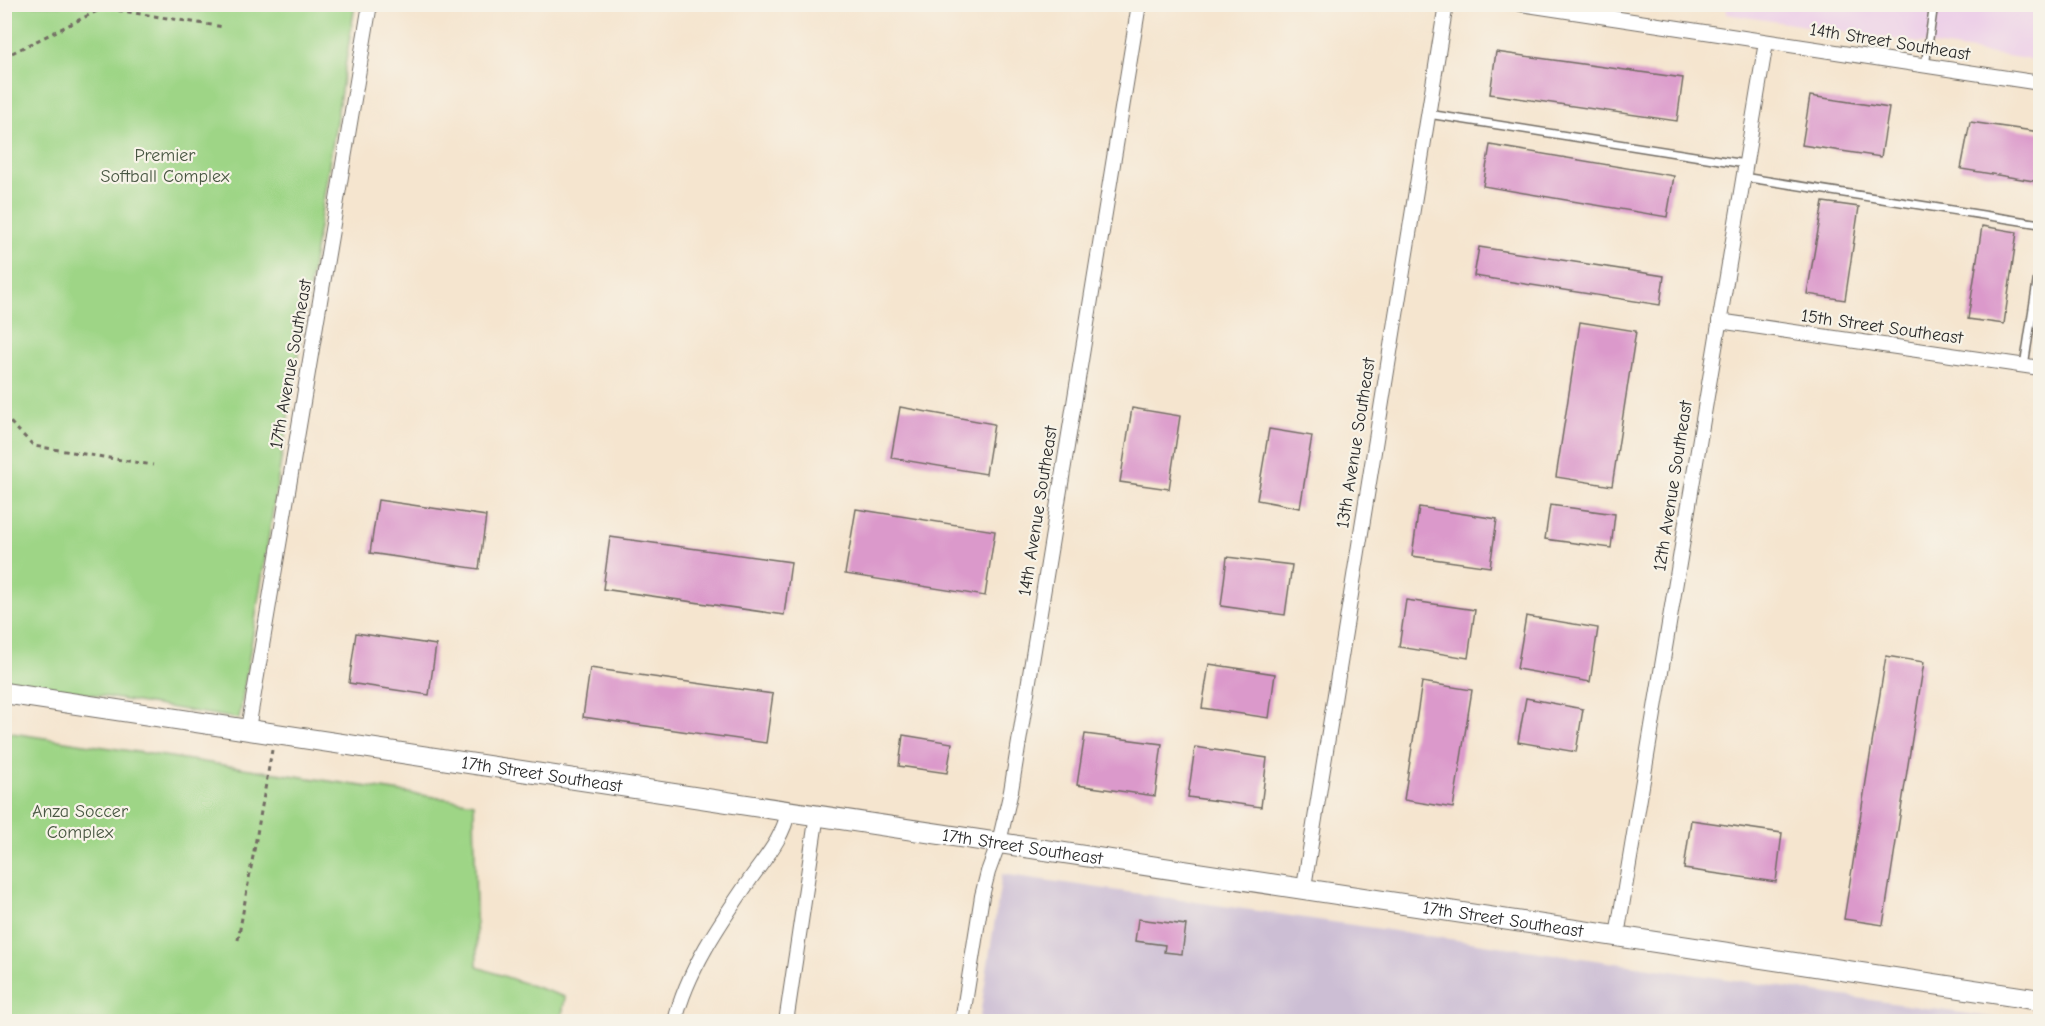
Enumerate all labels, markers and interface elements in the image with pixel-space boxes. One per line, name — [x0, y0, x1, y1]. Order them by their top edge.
street label: 14th Street Southeast — [1808, 19, 1973, 65]
park label: Premier Softball Complex — [101, 145, 230, 187]
street label: 17th Avenue Southeast — [266, 277, 316, 450]
street label: 15th Street Southeast — [1800, 305, 1965, 349]
street label: 13th Avenue Southeast — [1332, 355, 1380, 530]
street label: 12th Avenue Southeast — [1649, 398, 1697, 573]
street label: 14th Avenue Southeast — [1014, 424, 1062, 597]
street label: 17th Street Southeast — [460, 752, 624, 797]
park label: Anza Soccer Complex — [32, 801, 129, 843]
street label: 17th Street Southeast — [941, 824, 1105, 869]
street label: 17th Street Southeast — [1421, 897, 1586, 942]

